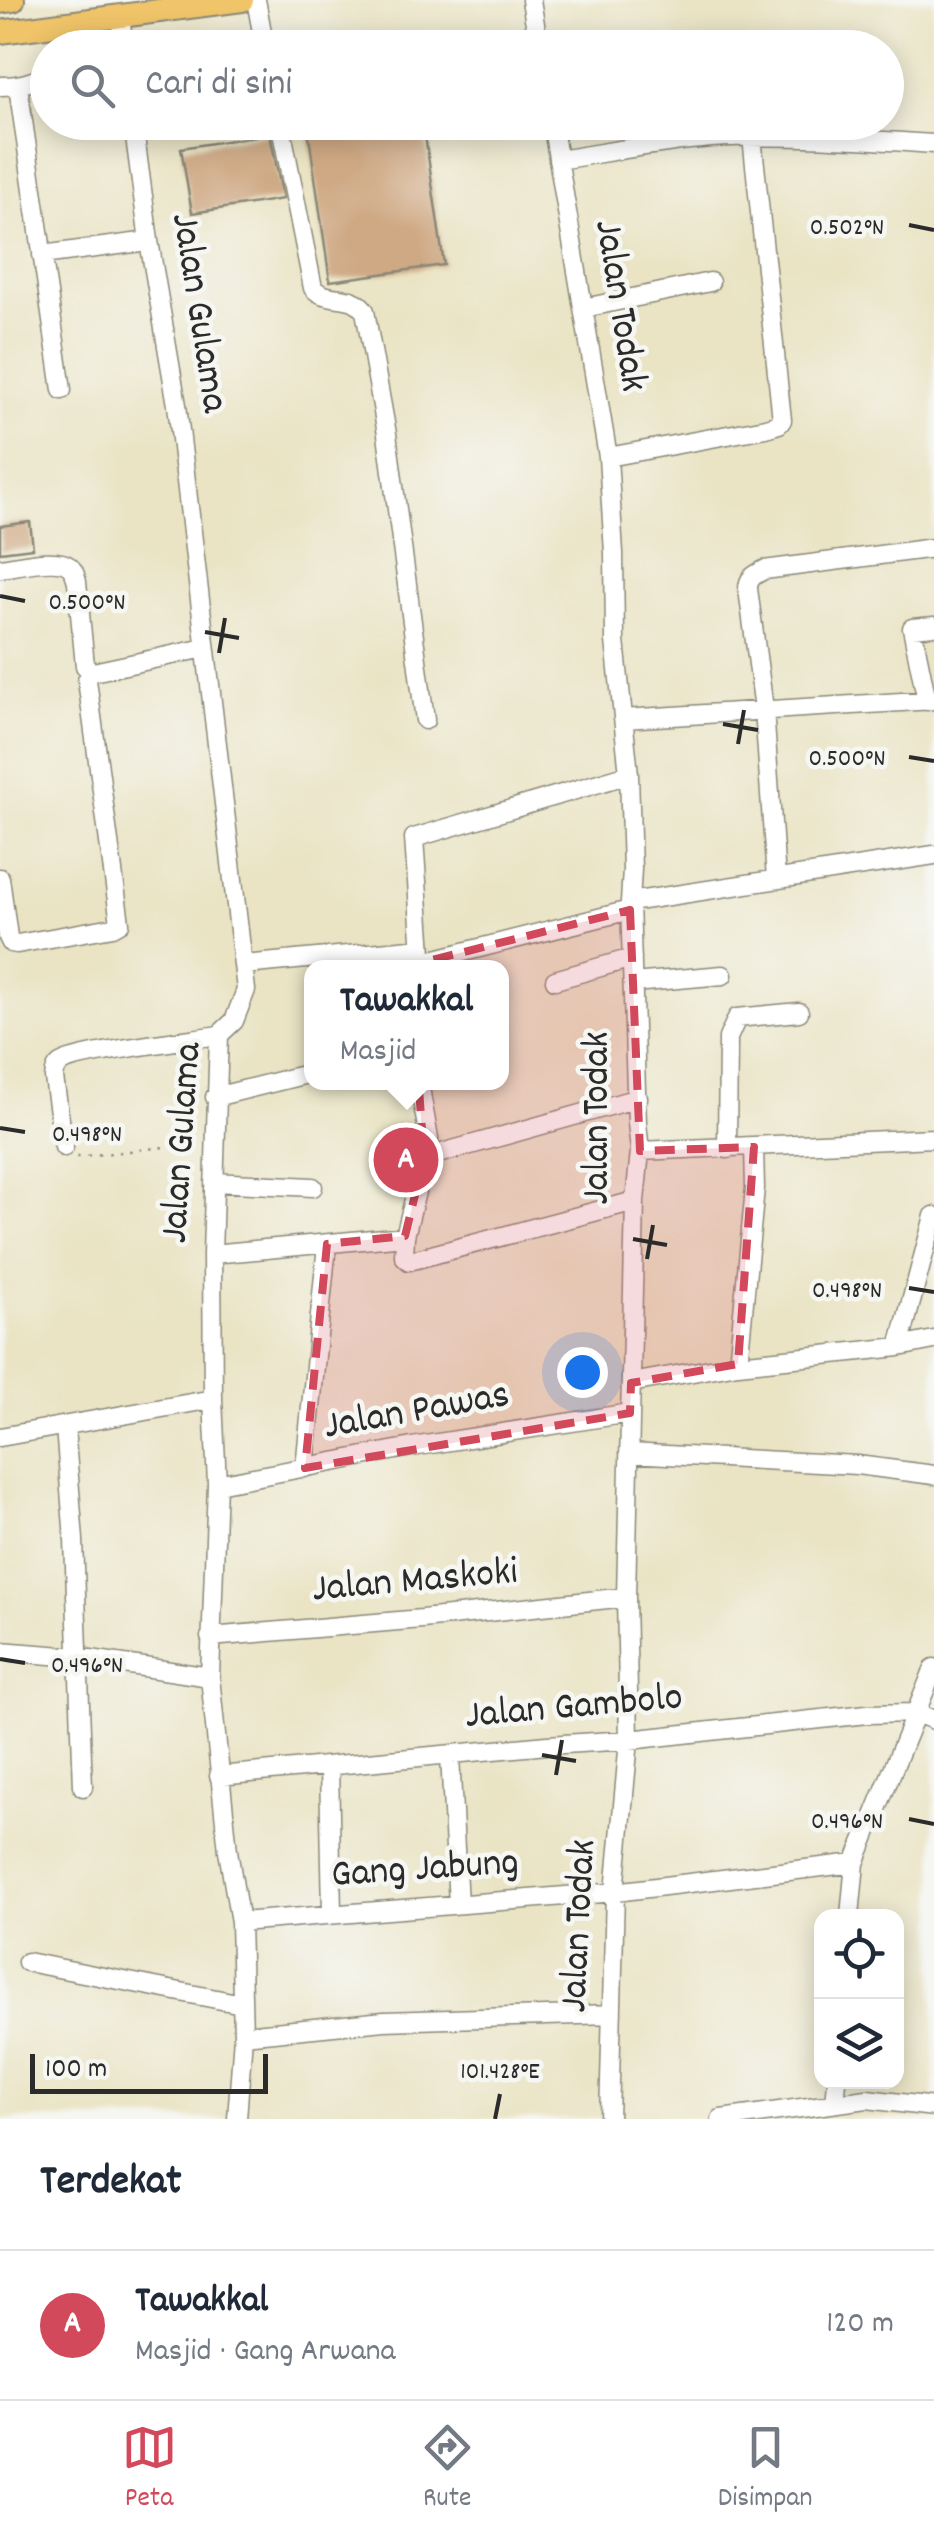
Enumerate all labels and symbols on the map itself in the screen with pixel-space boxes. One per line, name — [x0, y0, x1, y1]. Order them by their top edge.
street label: Jalan Gulama — [153, 209, 241, 418]
text: 0.502°N — [810, 211, 884, 247]
street label: Jalan Todak — [576, 216, 660, 396]
text: 0.500°N — [49, 586, 125, 622]
text: 0.500°N — [809, 742, 885, 778]
street label: Jalan Todak — [571, 1031, 628, 1205]
street label: Jalan Gulama — [149, 1039, 220, 1245]
text: 0.498°N — [52, 1118, 122, 1154]
pin: A — [374, 1122, 438, 1198]
text: 0.498°N — [812, 1274, 882, 1310]
your location — [557, 1347, 608, 1398]
street label: Jalan Pawas — [320, 1369, 514, 1457]
street label: Jalan Maskoki — [310, 1546, 520, 1620]
text: 0.496°N — [51, 1649, 123, 1685]
street label: Jalan Gambolo — [463, 1671, 685, 1747]
text: 0.496°N — [811, 1805, 883, 1841]
street label: Gang Jabung — [329, 1836, 521, 1906]
street label: Jalan Todak — [548, 1838, 614, 2014]
scale bar — [30, 2049, 268, 2094]
text: 101.428°E — [460, 2055, 540, 2091]

